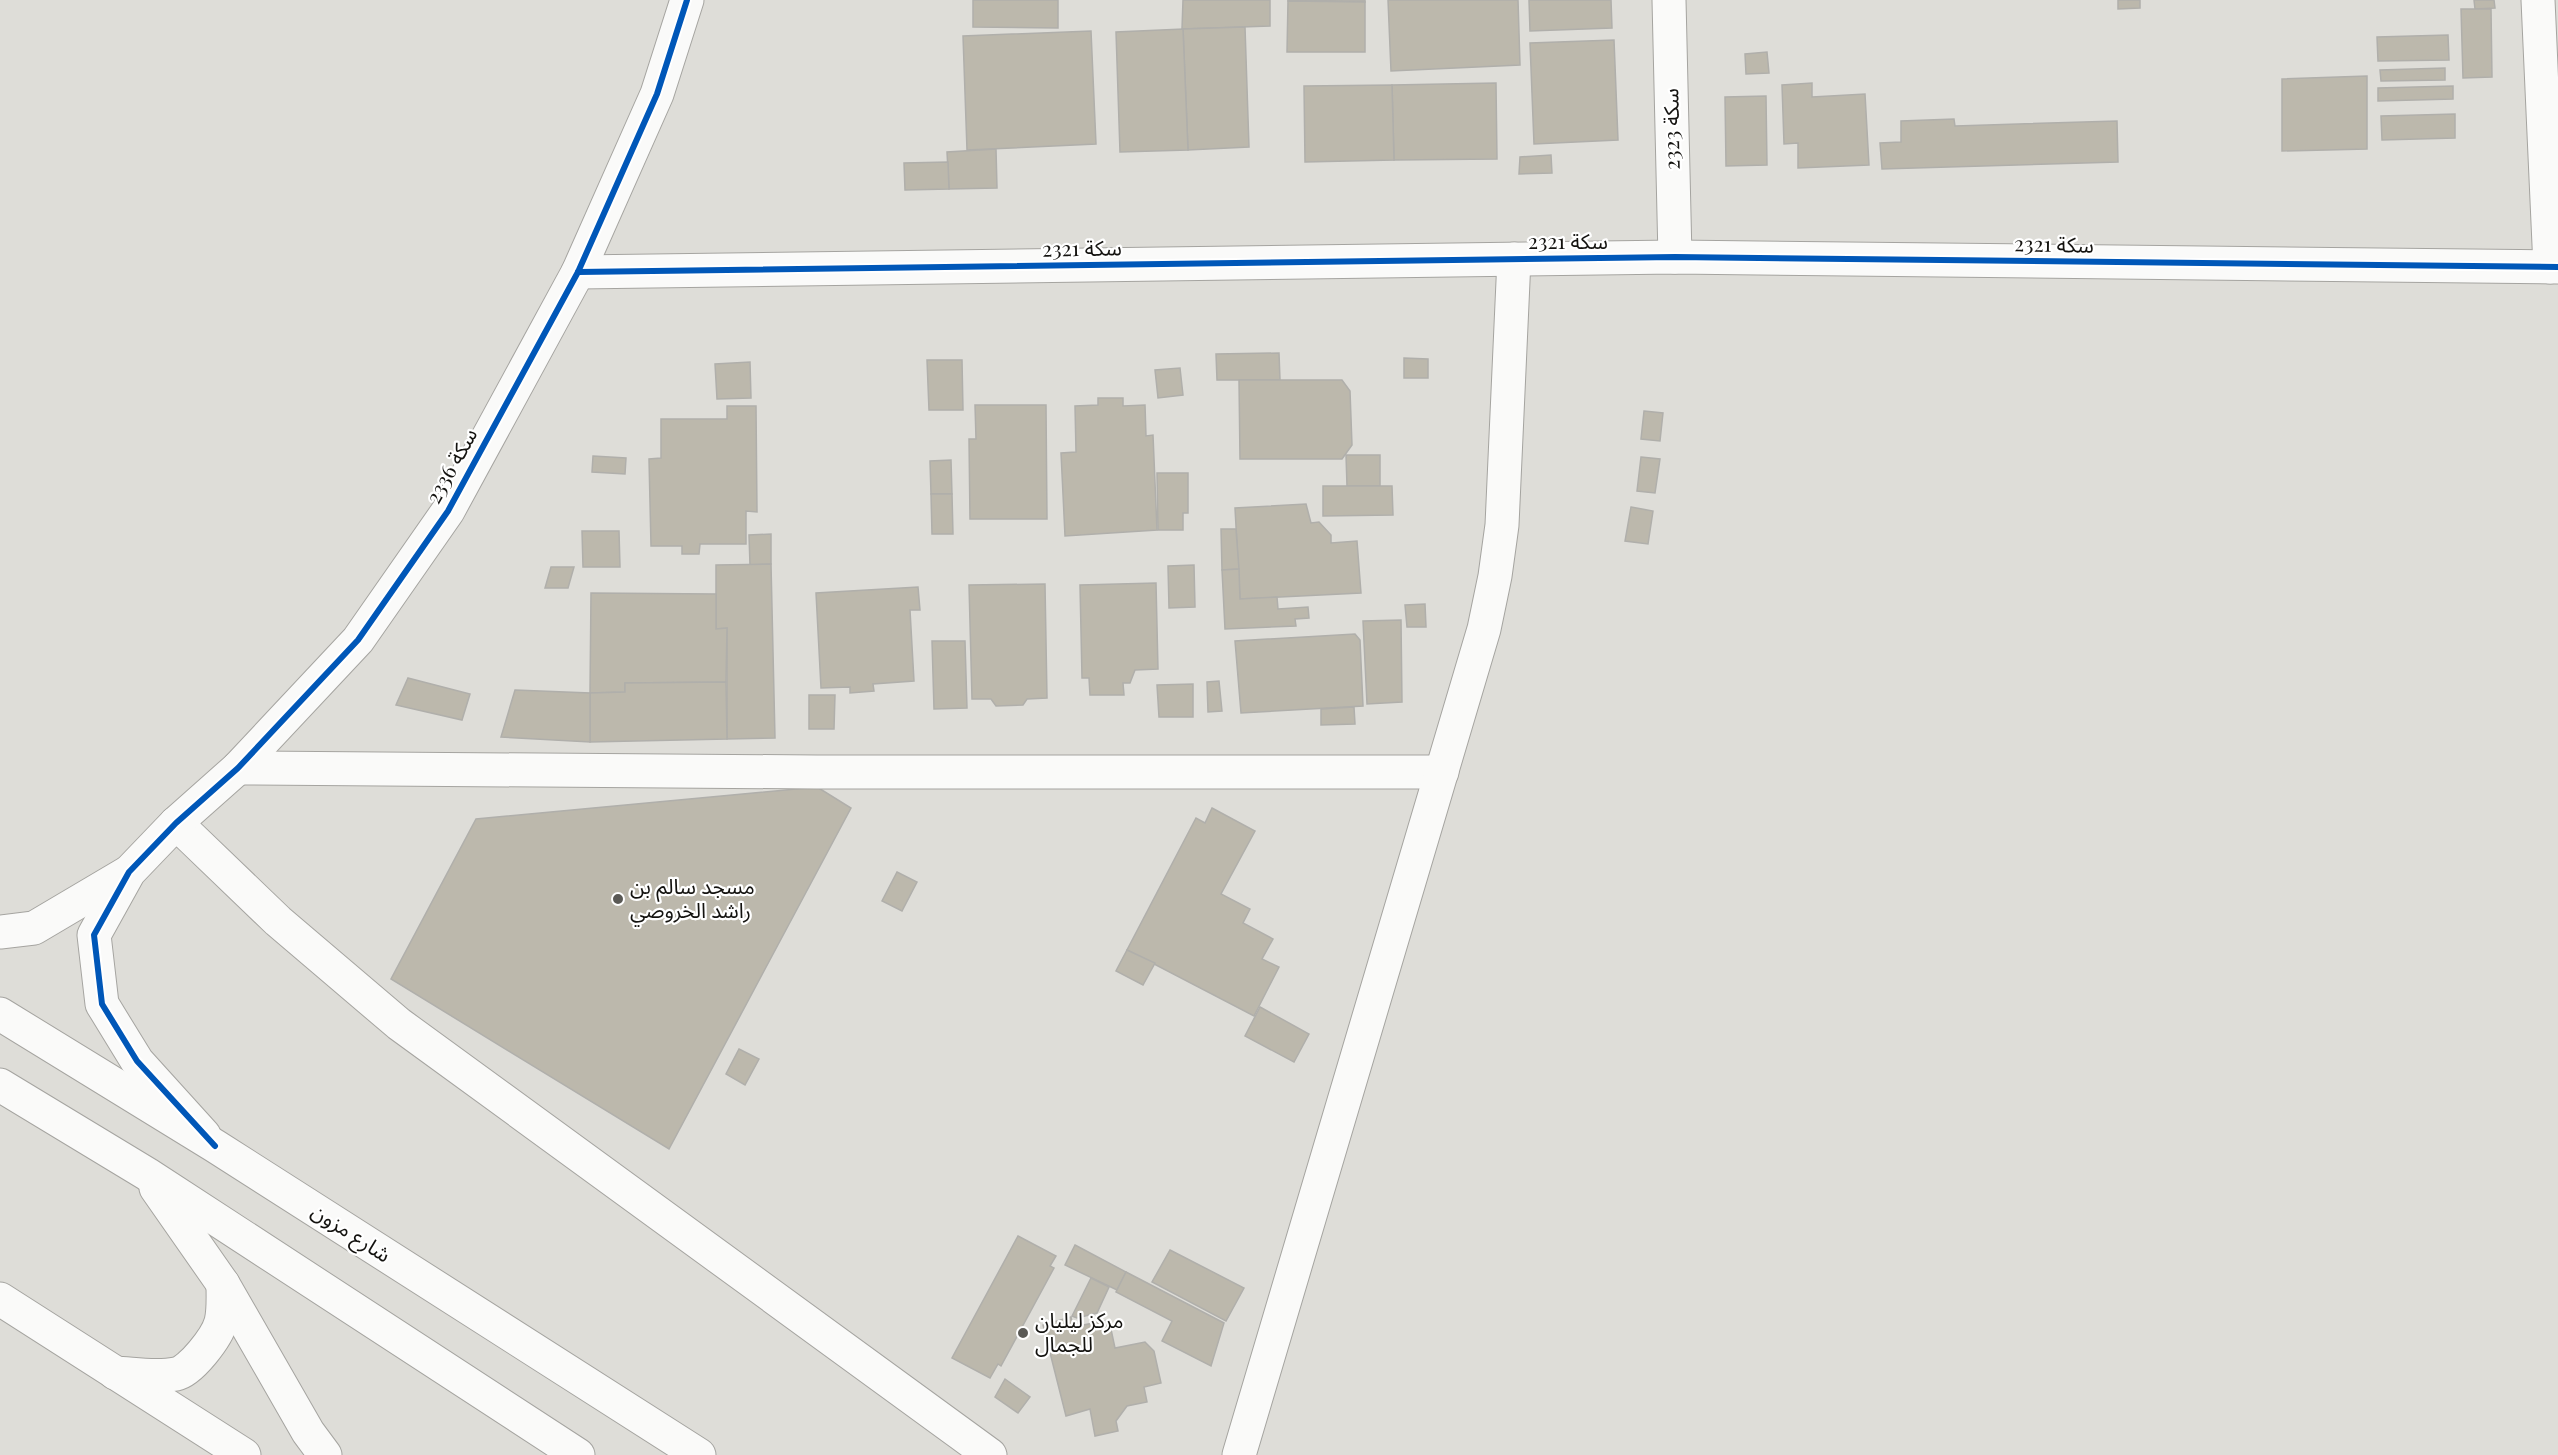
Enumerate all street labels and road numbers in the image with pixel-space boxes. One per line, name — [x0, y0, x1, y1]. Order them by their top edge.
street label: سكة 2323 — [1655, 88, 1685, 170]
street label: سكة 2321 — [1528, 226, 1608, 254]
street label: سكة 2321 — [2014, 228, 2094, 258]
street label: سكة 2321 — [1042, 232, 1122, 262]
street label: سكة 2336 — [418, 422, 482, 508]
street label: شارع مزون — [305, 1195, 397, 1270]

